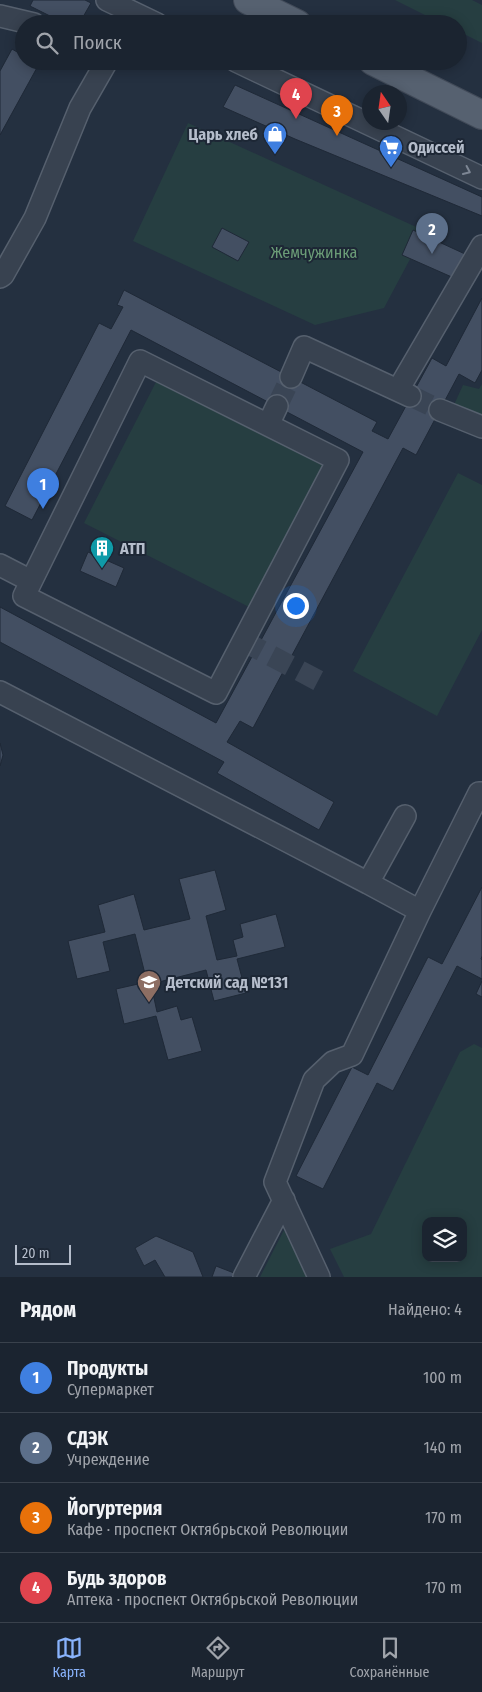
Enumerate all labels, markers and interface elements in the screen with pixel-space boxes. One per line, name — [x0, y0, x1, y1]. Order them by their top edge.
search box — [15, 15, 467, 70]
icon: search — [33, 29, 61, 57]
text: Поиск — [73, 31, 122, 54]
pin: 4 — [280, 78, 312, 119]
north arrow — [362, 85, 407, 130]
pin: 3 — [321, 95, 353, 136]
shop icon: Царь хлеб — [262, 121, 288, 155]
place label: Царь хлеб — [188, 125, 258, 144]
supermarket icon: Одиссей — [378, 134, 404, 168]
place label: Одиссей — [408, 138, 465, 157]
one-way arrow — [462, 165, 471, 175]
pin: 2 — [416, 213, 448, 254]
park label: Жемчужинка — [271, 243, 357, 262]
pin: 1 — [27, 468, 59, 509]
building icon: АТП — [89, 535, 115, 569]
place label: АТП — [119, 539, 145, 558]
your location — [283, 593, 309, 619]
school or university icon: Детский сад №131 — [136, 969, 162, 1003]
place label: Детский сад №131 — [165, 973, 288, 992]
map controls — [422, 1217, 467, 1262]
button: layers — [422, 1217, 467, 1262]
scale bar — [15, 1242, 71, 1265]
text: 20 m — [22, 1245, 50, 1262]
text: Рядом — [20, 1297, 76, 1323]
text: Найдено: 4 — [388, 1300, 462, 1319]
text: Продукты — [67, 1357, 148, 1380]
text: 1 — [33, 1368, 39, 1387]
text: 100 m — [423, 1368, 462, 1387]
text: Супермаркет — [67, 1380, 154, 1399]
text: СДЭК — [67, 1427, 108, 1450]
text: 2 — [32, 1438, 40, 1457]
text: 140 m — [424, 1438, 462, 1457]
text: Учреждение — [67, 1450, 150, 1469]
text: Йогуртерия — [67, 1497, 162, 1520]
text: 3 — [32, 1508, 40, 1527]
text: 170 m — [425, 1508, 462, 1527]
text: Кафе · проспект Октябрьской Революции — [67, 1520, 348, 1539]
text: Будь здоров — [67, 1567, 167, 1590]
text: 4 — [32, 1578, 40, 1597]
text: 170 m — [425, 1578, 462, 1597]
text: Аптека · проспект Октябрьской Революции — [67, 1590, 358, 1609]
tab: Карта — [53, 1634, 86, 1681]
tab: Маршрут — [191, 1634, 245, 1681]
tab: Сохранённые — [350, 1634, 429, 1681]

